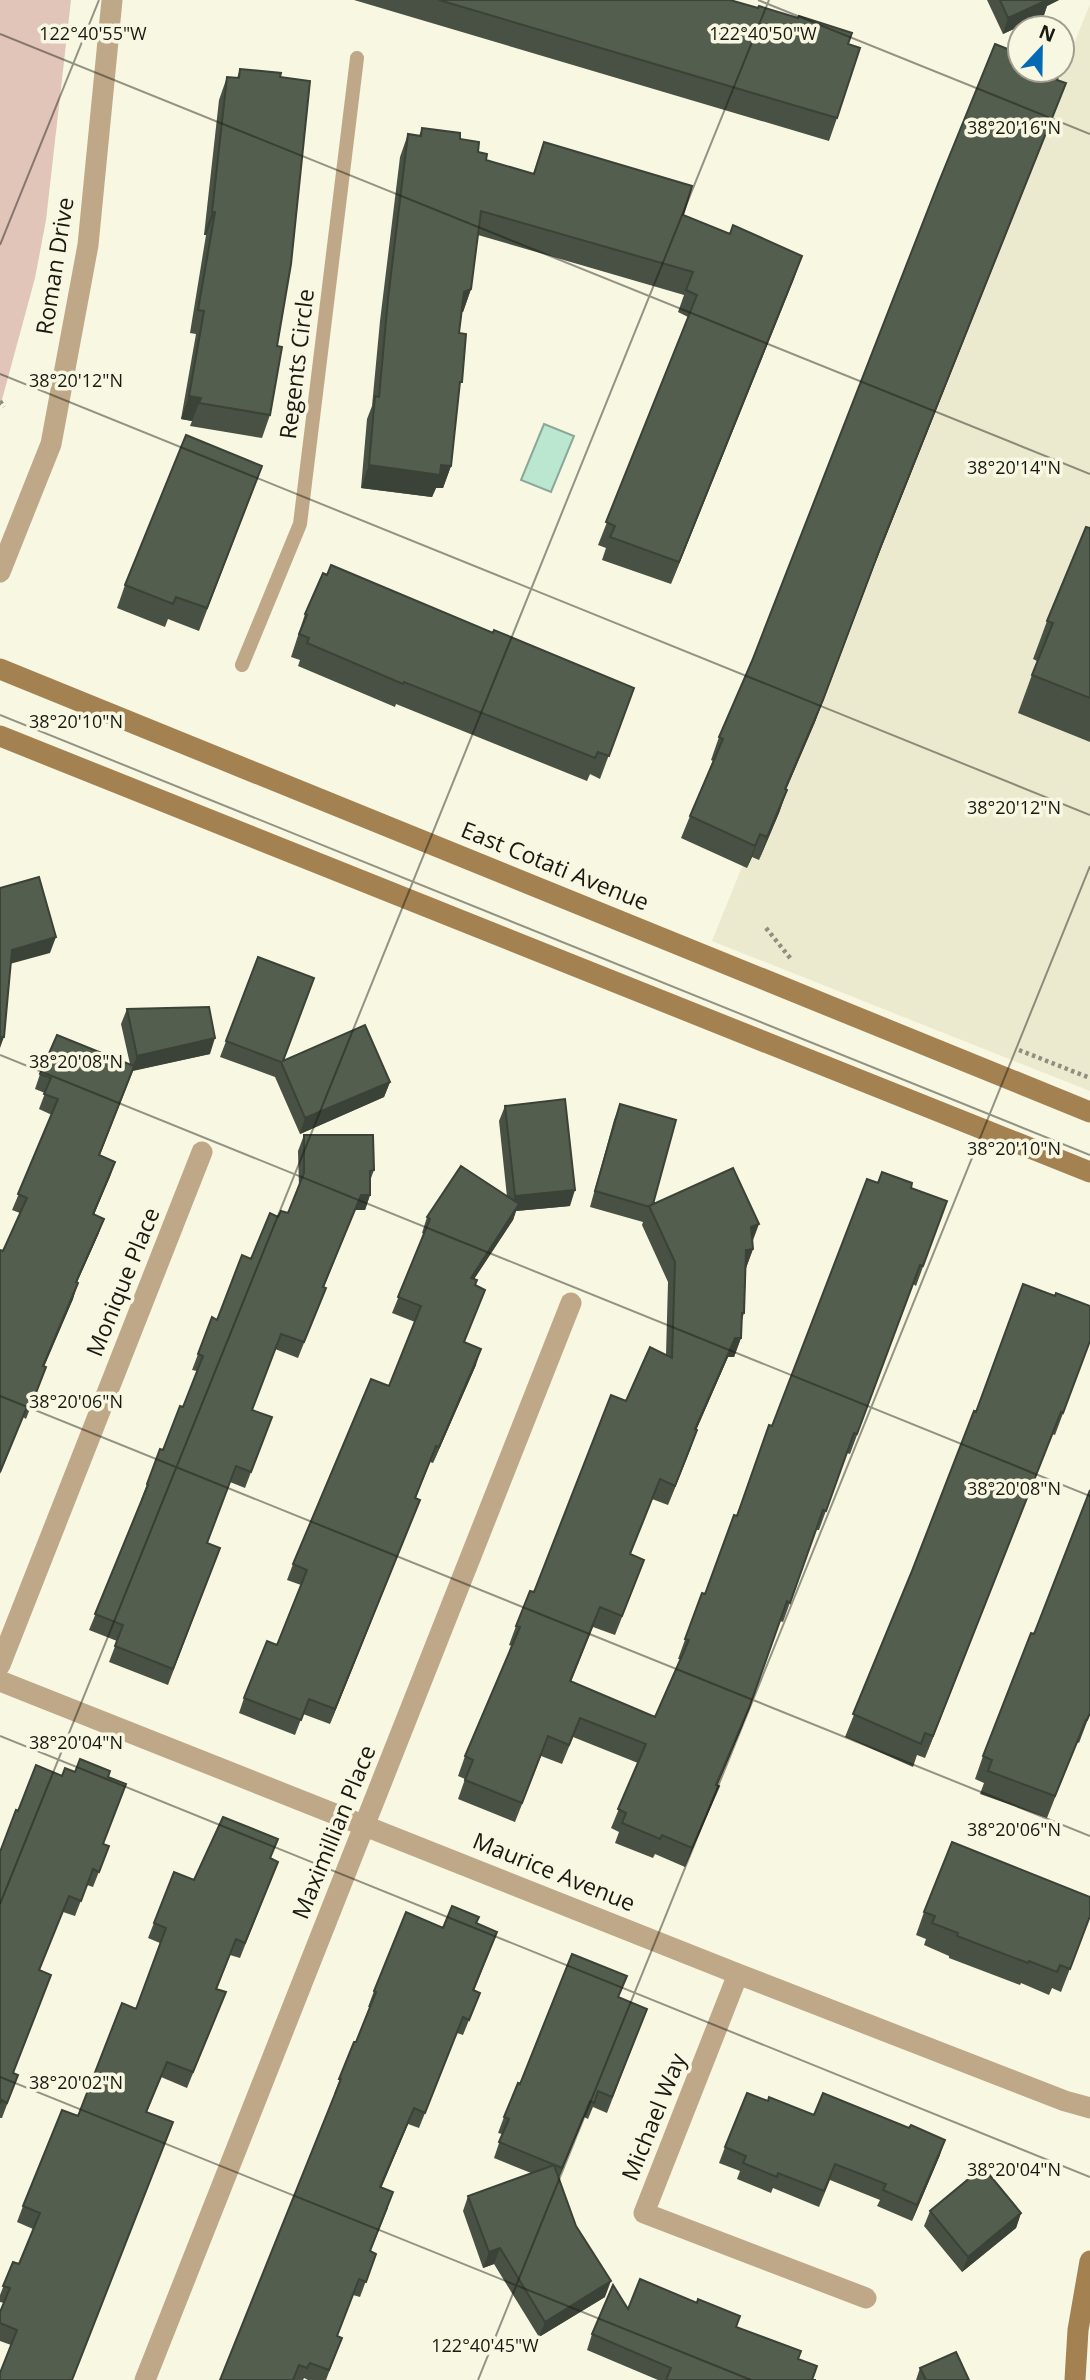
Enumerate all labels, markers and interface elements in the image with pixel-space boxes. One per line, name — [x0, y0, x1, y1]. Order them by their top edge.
north arrow — [1006, 14, 1076, 84]
text: N — [1035, 18, 1059, 48]
text: 122°40'55"W — [39, 21, 147, 45]
text: 122°40'50"W — [709, 21, 817, 45]
text: 38°20'16"N — [967, 115, 1061, 139]
street label: Roman Drive — [27, 195, 81, 337]
street label: Regents Circle — [271, 287, 321, 441]
text: 38°20'12"N — [29, 368, 123, 392]
text: 38°20'14"N — [967, 455, 1061, 479]
text: 38°20'10"N — [29, 709, 123, 733]
text: 38°20'12"N — [967, 795, 1061, 819]
street label: East Cotati Avenue — [457, 813, 654, 917]
text: 38°20'08"N — [29, 1049, 123, 1073]
text: 38°20'10"N — [967, 1136, 1061, 1160]
street label: Monique Place — [78, 1202, 166, 1361]
text: 38°20'06"N — [29, 1389, 123, 1413]
text: 38°20'08"N — [967, 1476, 1061, 1500]
text: 38°20'04"N — [29, 1730, 123, 1754]
street label: Maximillian Place — [284, 1740, 383, 1923]
text: 38°20'06"N — [967, 1817, 1061, 1841]
street label: Maurice Avenue — [468, 1824, 640, 1918]
street label: Michael Way — [613, 2048, 693, 2185]
text: 38°20'02"N — [29, 2070, 123, 2094]
text: 38°20'04"N — [967, 2157, 1061, 2181]
text: 122°40'45"W — [431, 2333, 539, 2357]

